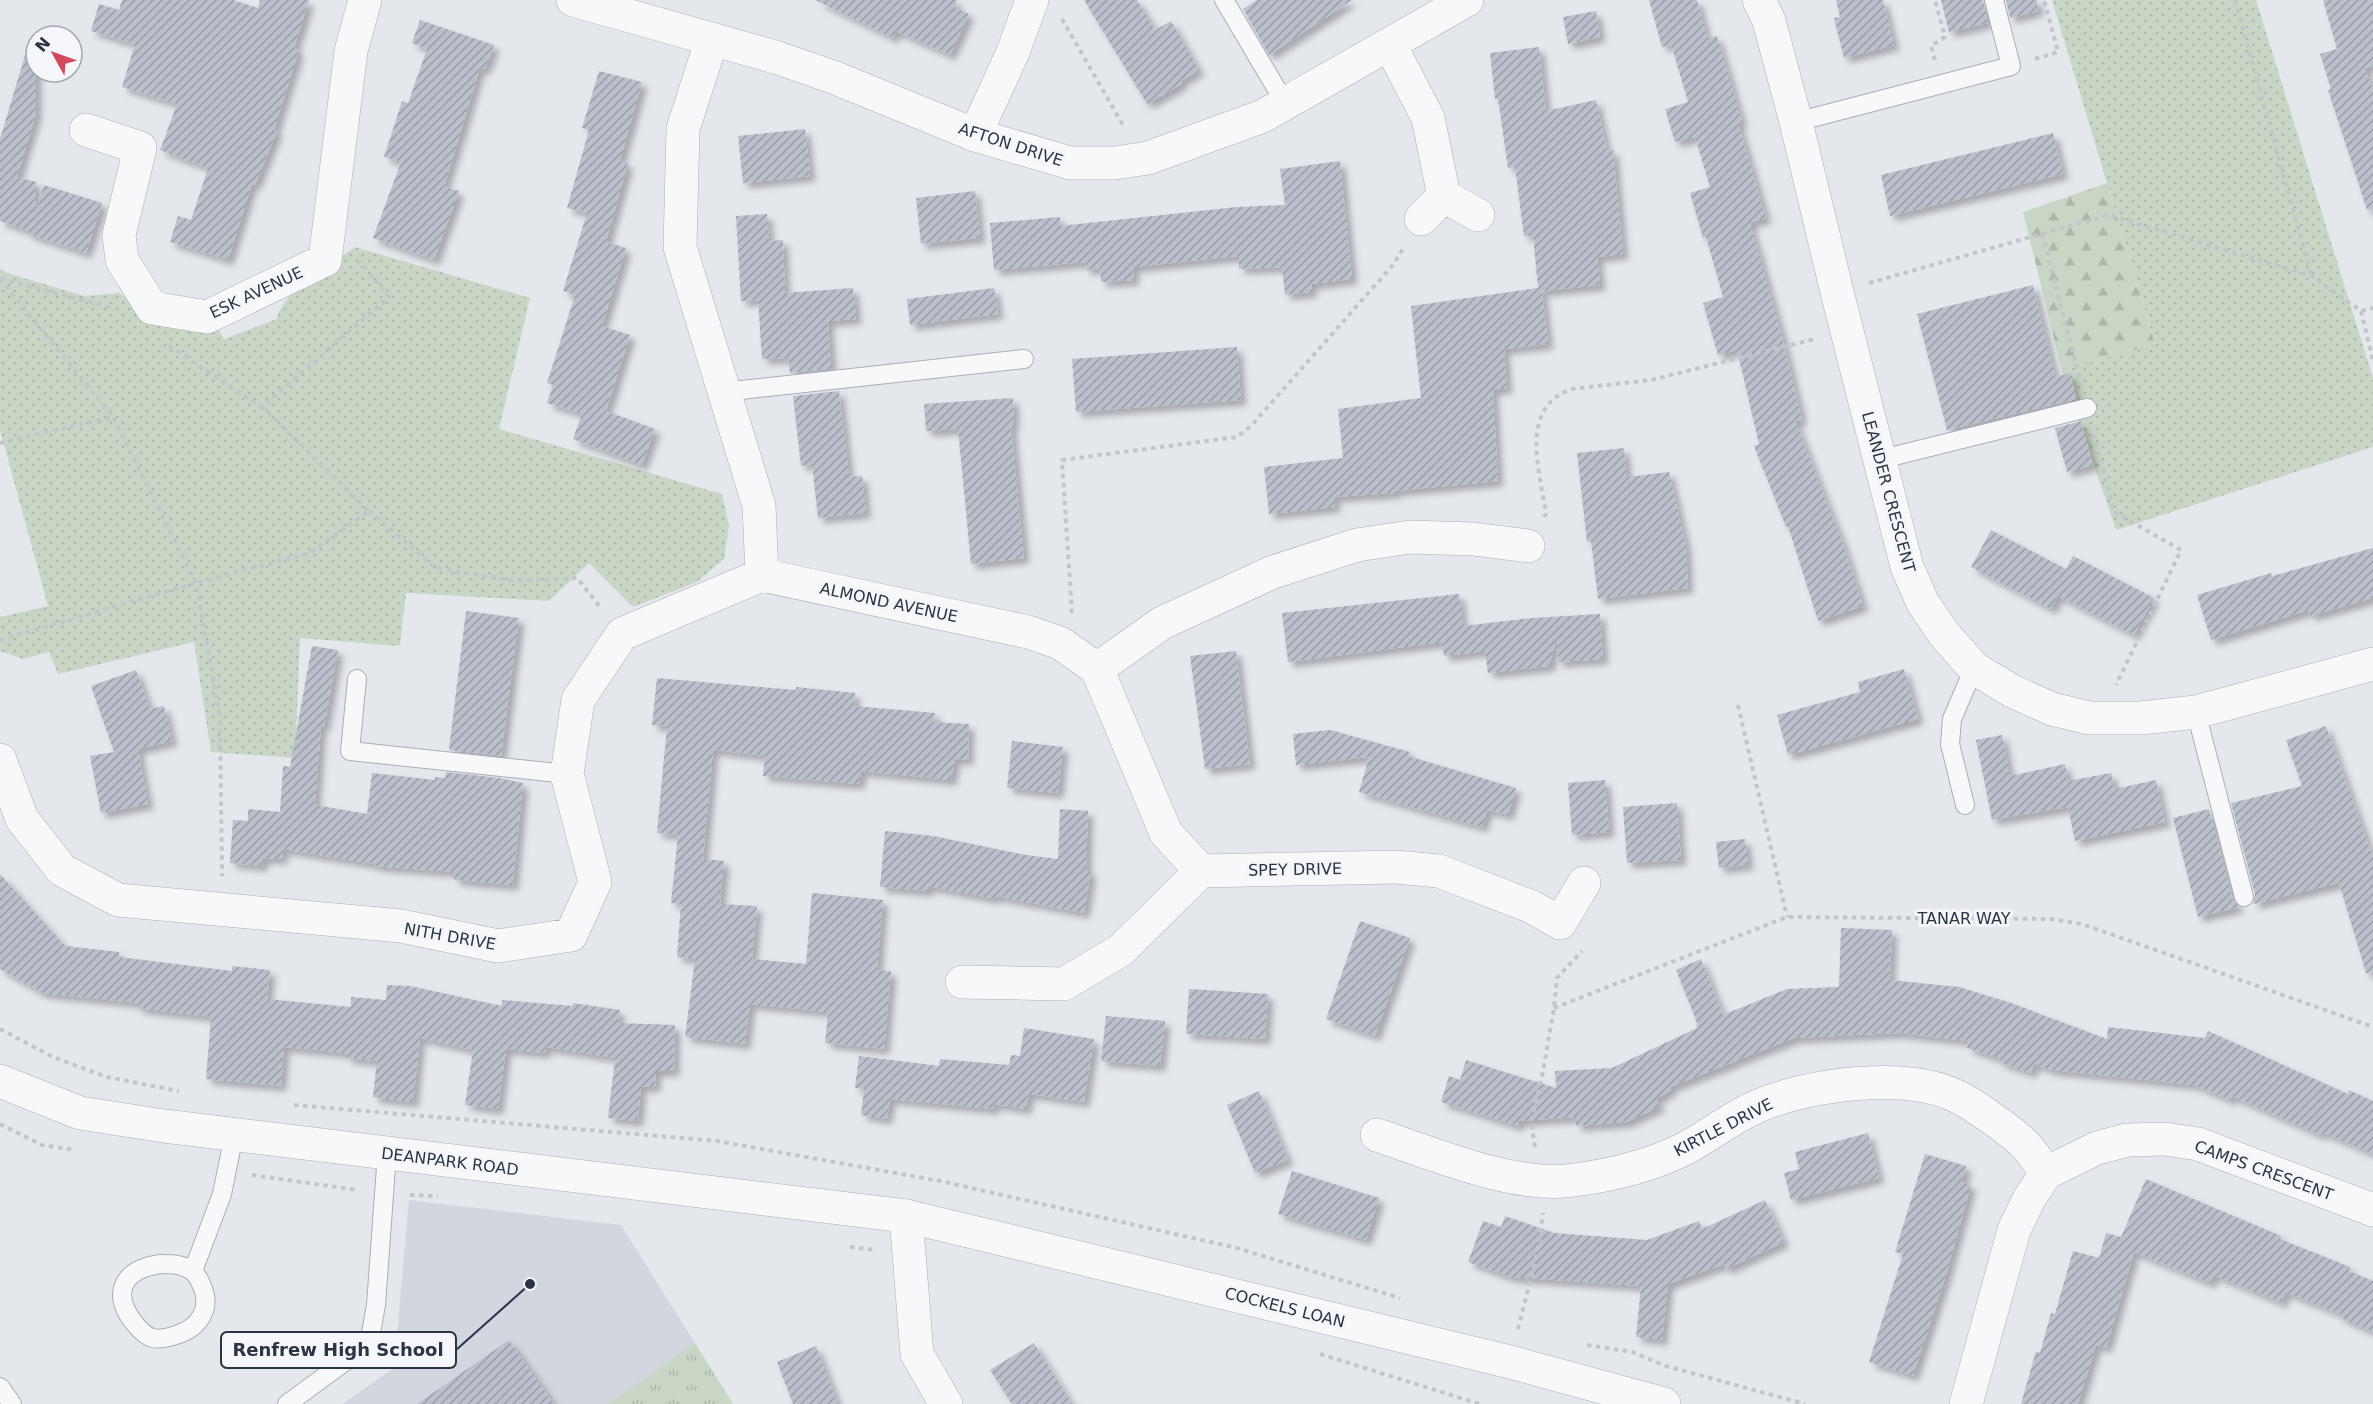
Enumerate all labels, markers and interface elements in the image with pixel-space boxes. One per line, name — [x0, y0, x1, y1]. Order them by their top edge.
north arrow — [24, 24, 84, 84]
text: N — [31, 33, 54, 56]
street label: AFTON DRIVE — [956, 119, 1065, 170]
street label: ESK AVENUE — [207, 263, 306, 322]
street label: LEANDER CRESCENT — [1858, 409, 1919, 575]
street label: ALMOND AVENUE — [818, 579, 960, 626]
street label: SPEY DRIVE — [1248, 859, 1342, 880]
street label: TANAR WAY — [1916, 909, 2011, 928]
street label: NITH DRIVE — [403, 919, 497, 954]
street label: KIRTLE DRIVE — [1671, 1094, 1776, 1160]
street label: CAMPS CRESCENT — [2192, 1137, 2336, 1205]
street label: DEANPARK ROAD — [380, 1144, 520, 1179]
street label: COCKELS LOAN — [1223, 1283, 1347, 1332]
callout: Renfrew High School — [221, 1332, 456, 1368]
text: Renfrew High School — [232, 1339, 444, 1360]

